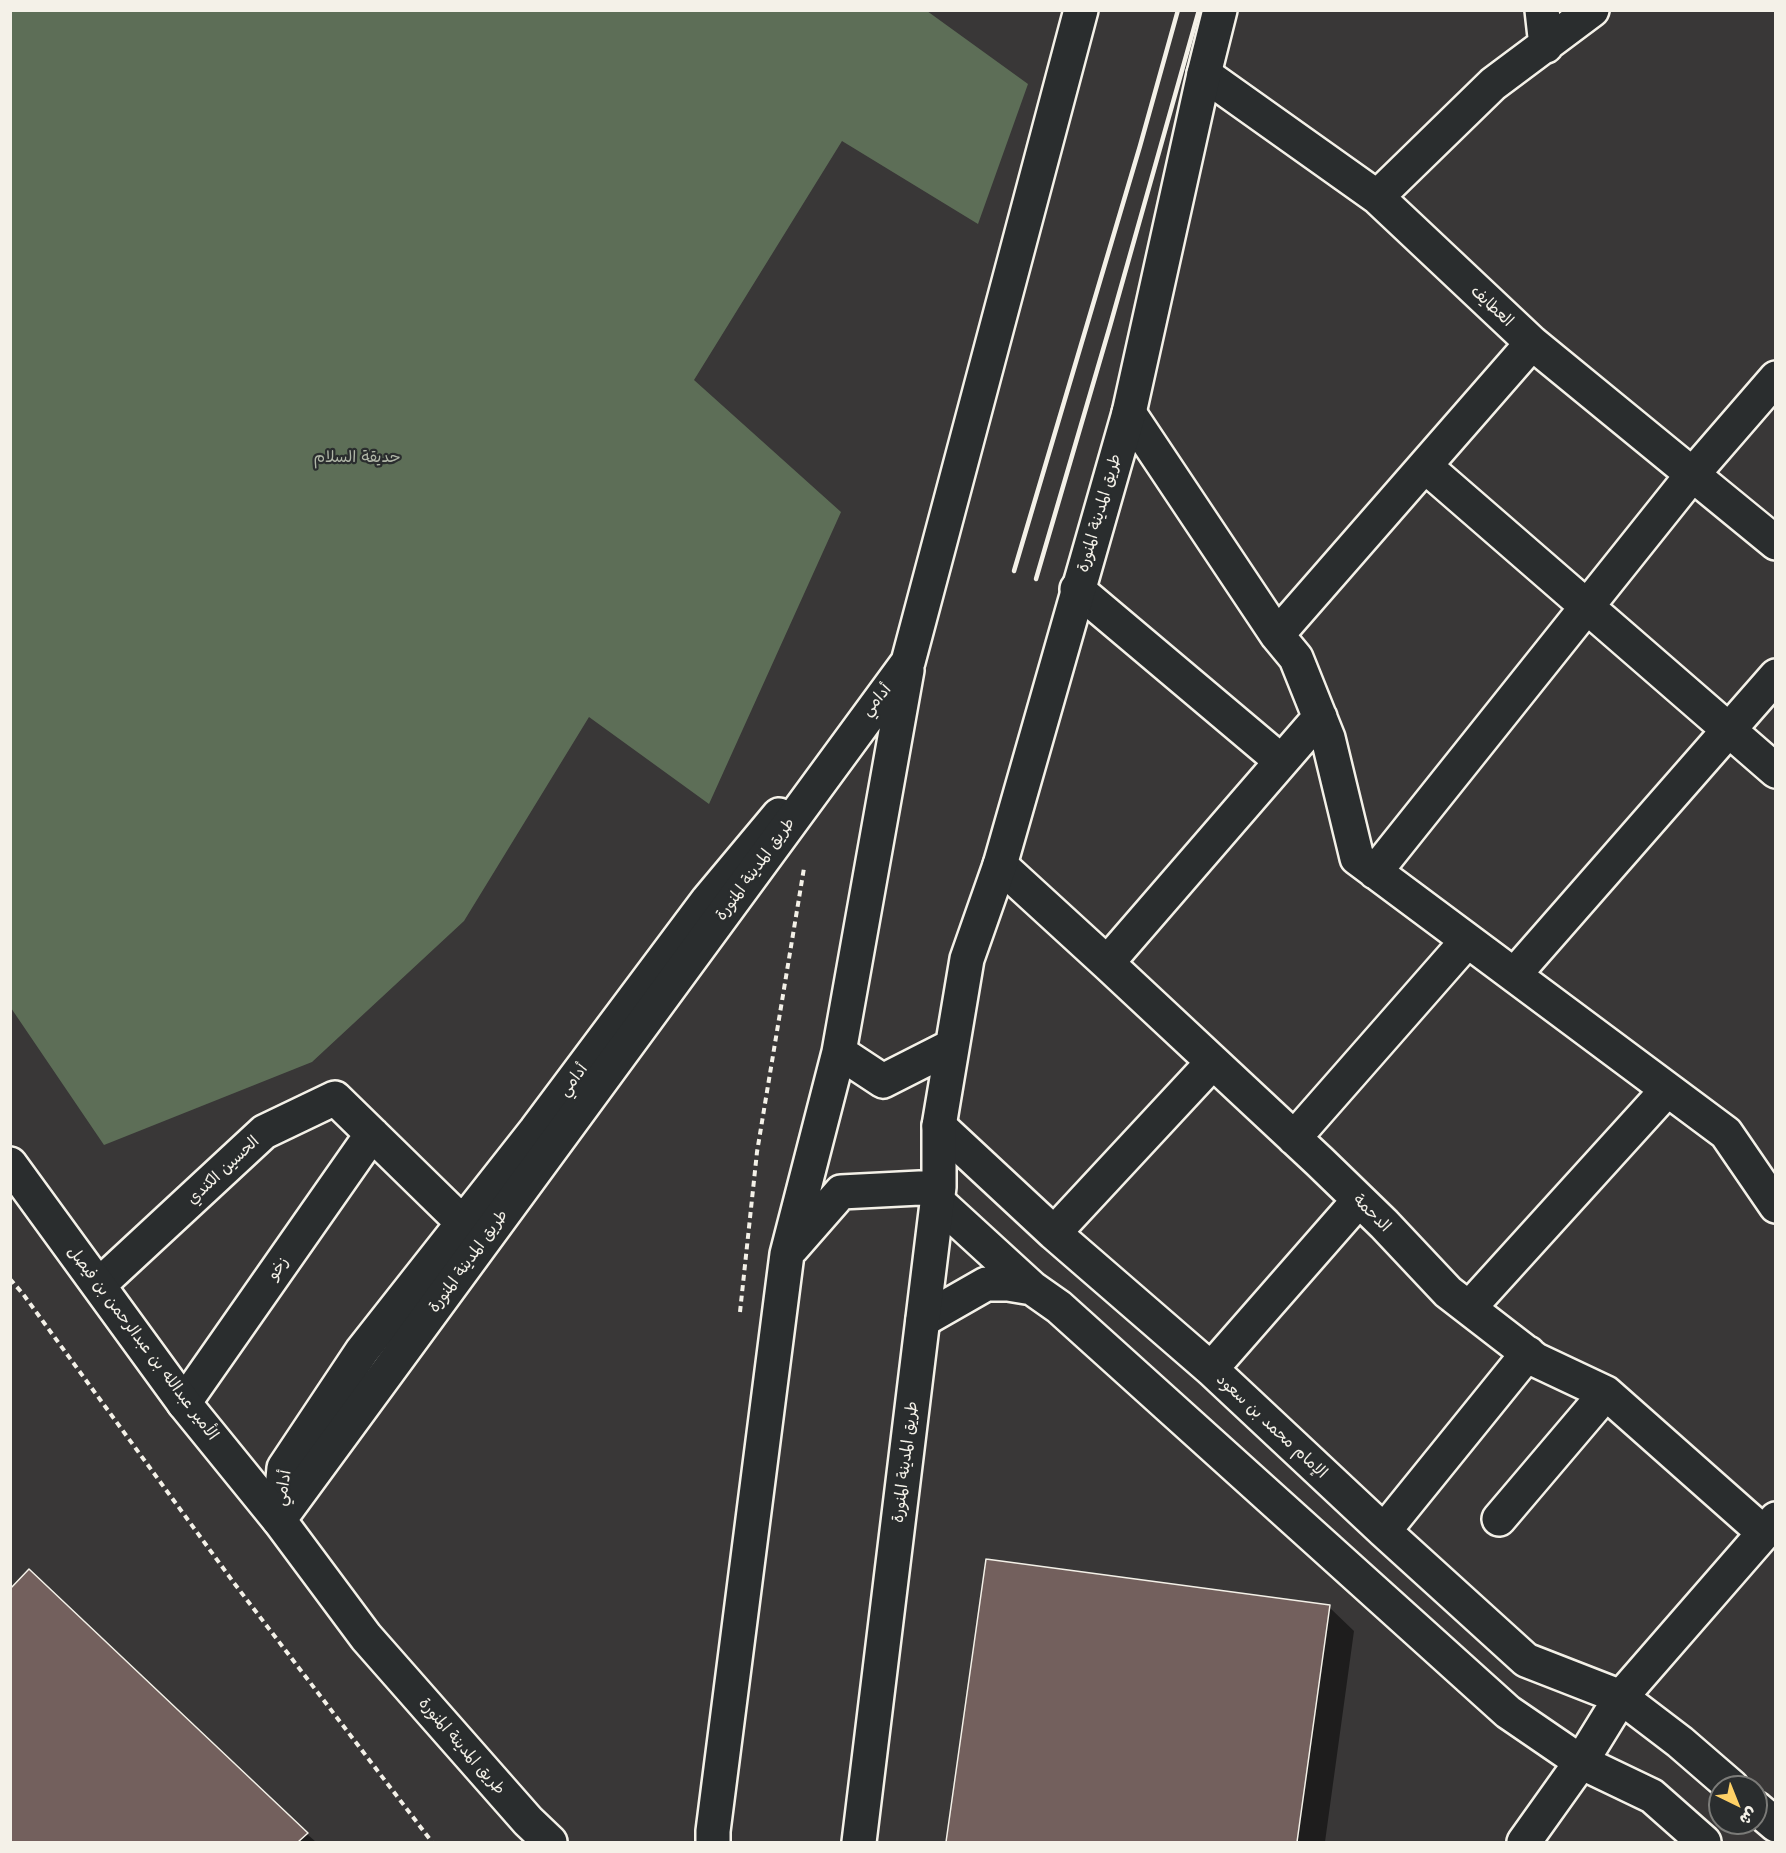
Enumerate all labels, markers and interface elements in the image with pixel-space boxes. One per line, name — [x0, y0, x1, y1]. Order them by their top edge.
street label: العطايف — [1467, 281, 1517, 331]
park label: حديقة السلام — [313, 447, 401, 467]
street label: طريق المدينة المنورة — [1073, 452, 1125, 574]
street label: أدامي — [857, 680, 895, 720]
street label: طريق المدينة المنورة — [711, 814, 799, 924]
street label: أدامي — [554, 1060, 592, 1100]
street label: الحسين الكندي — [183, 1132, 263, 1208]
street label: الدحمة — [1349, 1190, 1395, 1236]
street label: طريق المدينة المنورة — [424, 1206, 512, 1316]
street label: الأمير عبدالله بن عبدالرحمن بن فيصل — [64, 1242, 222, 1444]
street label: زخو — [263, 1253, 293, 1283]
street label: الإمام محمد بن سعود — [1213, 1370, 1331, 1482]
street label: طريق المدينة المنورة — [888, 1400, 922, 1524]
street label: أدامي — [271, 1469, 295, 1507]
street label: طريق المدينة المنورة — [415, 1694, 509, 1798]
north arrow — [1708, 1775, 1768, 1835]
text: ش — [1736, 1803, 1763, 1831]

